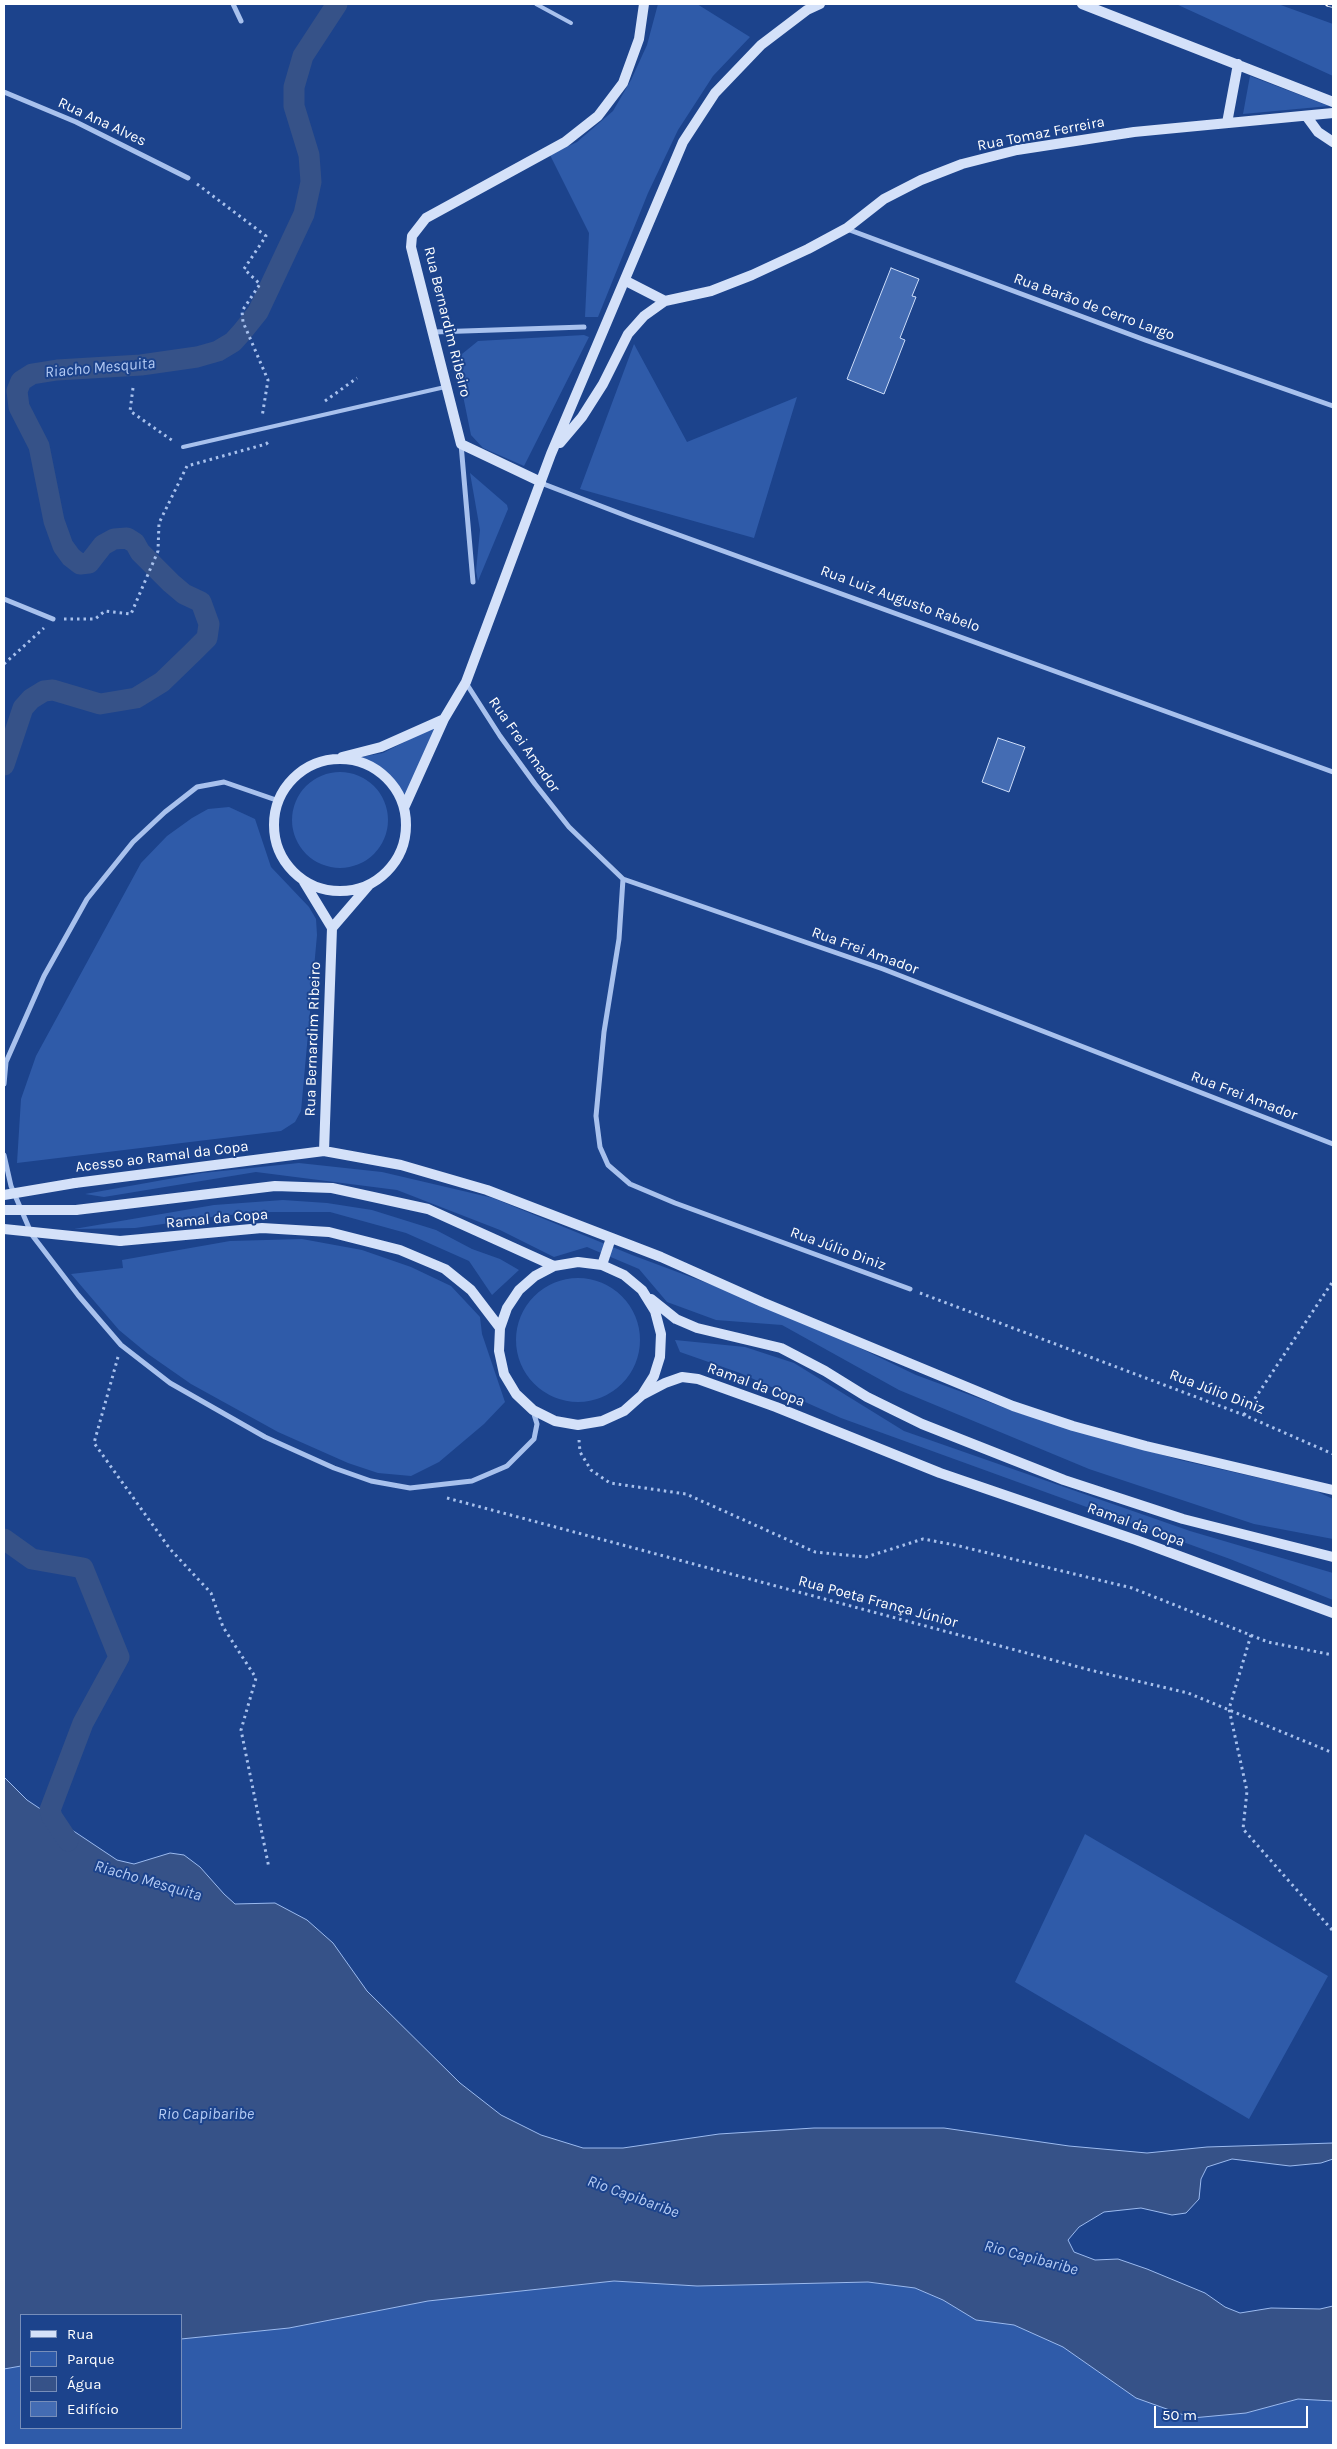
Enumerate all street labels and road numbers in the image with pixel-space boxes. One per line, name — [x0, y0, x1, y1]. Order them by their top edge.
street label: Rua Ana Alves — [55, 94, 149, 150]
street label: Rua Tomaz Ferreira — [976, 113, 1106, 155]
street label: Rua Bernardim Ribeiro — [420, 245, 474, 399]
street label: Rua Barão de Cerro Largo — [1011, 269, 1177, 345]
street label: Rua Luiz Augusto Rabelo — [818, 562, 982, 636]
street label: Rua Frei Amador — [484, 694, 564, 796]
street label: Rua Frei Amador — [809, 923, 921, 979]
street label: Rua Bernardim Ribeiro — [301, 961, 325, 1117]
street label: Rua Frei Amador — [1188, 1067, 1300, 1125]
street label: Acesso ao Ramal da Copa — [74, 1137, 250, 1177]
street label: Ramal da Copa — [165, 1206, 269, 1232]
street label: Rua Júlio Diniz — [788, 1223, 888, 1275]
street label: Ramal da Copa — [705, 1359, 807, 1411]
street label: Rua Júlio Diniz — [1167, 1366, 1267, 1418]
street label: Ramal da Copa — [1085, 1499, 1187, 1551]
street label: Rua Poeta França Júnior — [796, 1572, 960, 1632]

